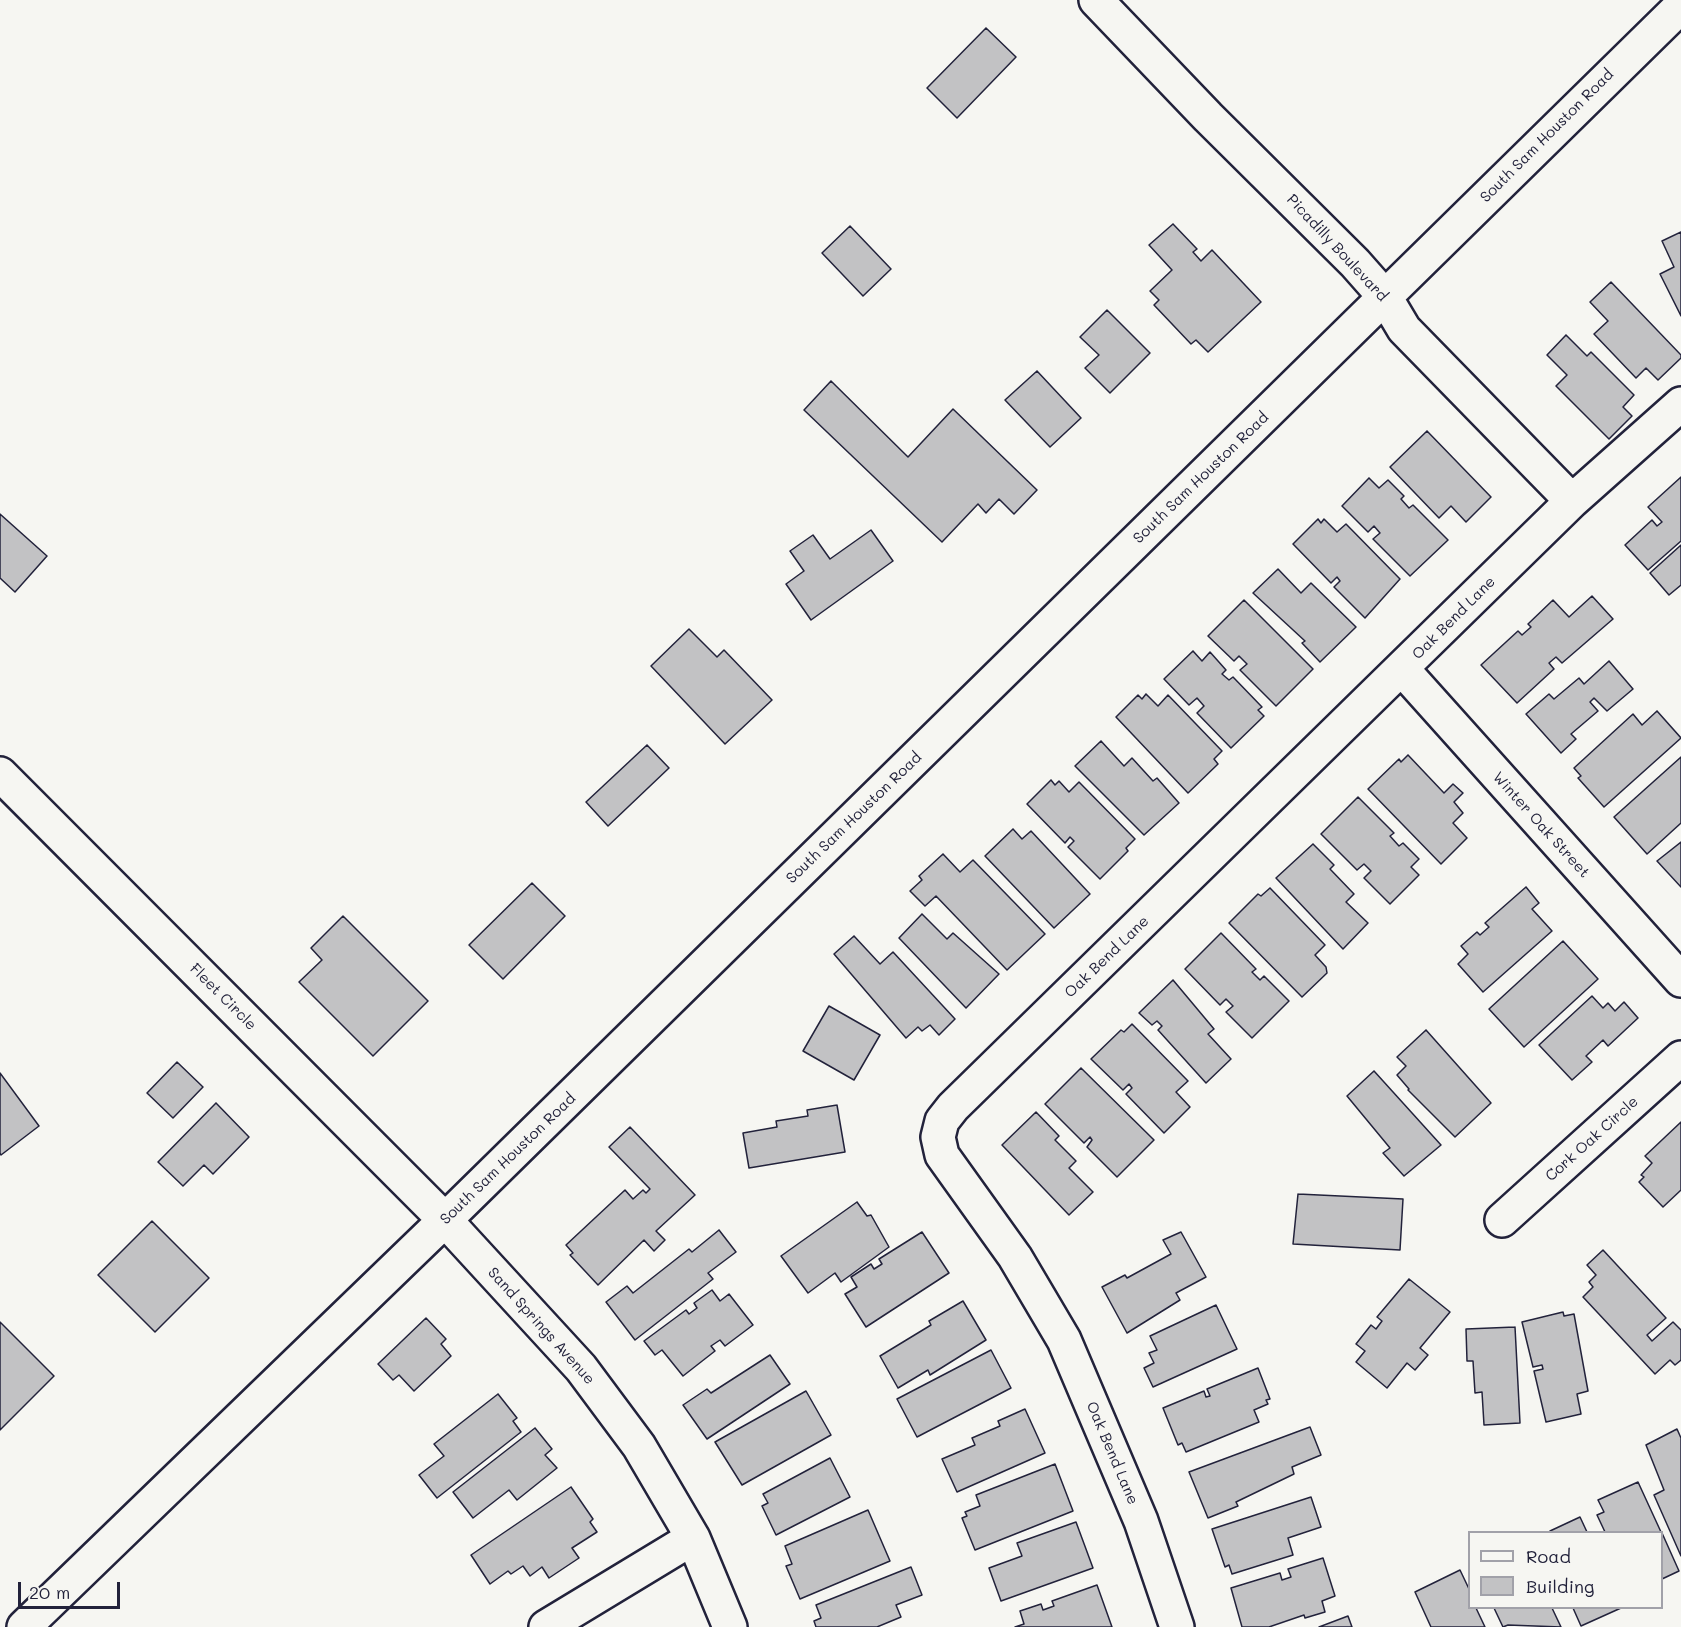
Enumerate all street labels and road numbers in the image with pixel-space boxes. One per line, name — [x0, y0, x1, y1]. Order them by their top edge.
street label: South Sam Houston Road — [1477, 66, 1617, 206]
street label: Picadilly Boulevard — [1283, 191, 1391, 305]
street label: South Sam Houston Road — [1130, 409, 1272, 547]
street label: Oak Bend Lane — [1409, 573, 1499, 663]
street label: South Sam Houston Road — [783, 749, 925, 887]
street label: Winter Oak Street — [1489, 768, 1593, 882]
street label: Oak Bend Lane — [1061, 912, 1153, 1002]
street label: Fleet Circle — [186, 960, 260, 1034]
street label: South Sam Houston Road — [437, 1090, 579, 1228]
street label: Cork Oak Circle — [1542, 1093, 1642, 1185]
street label: Sand Springs Avenue — [484, 1264, 598, 1388]
street label: Oak Bend Lane — [1082, 1399, 1142, 1507]

